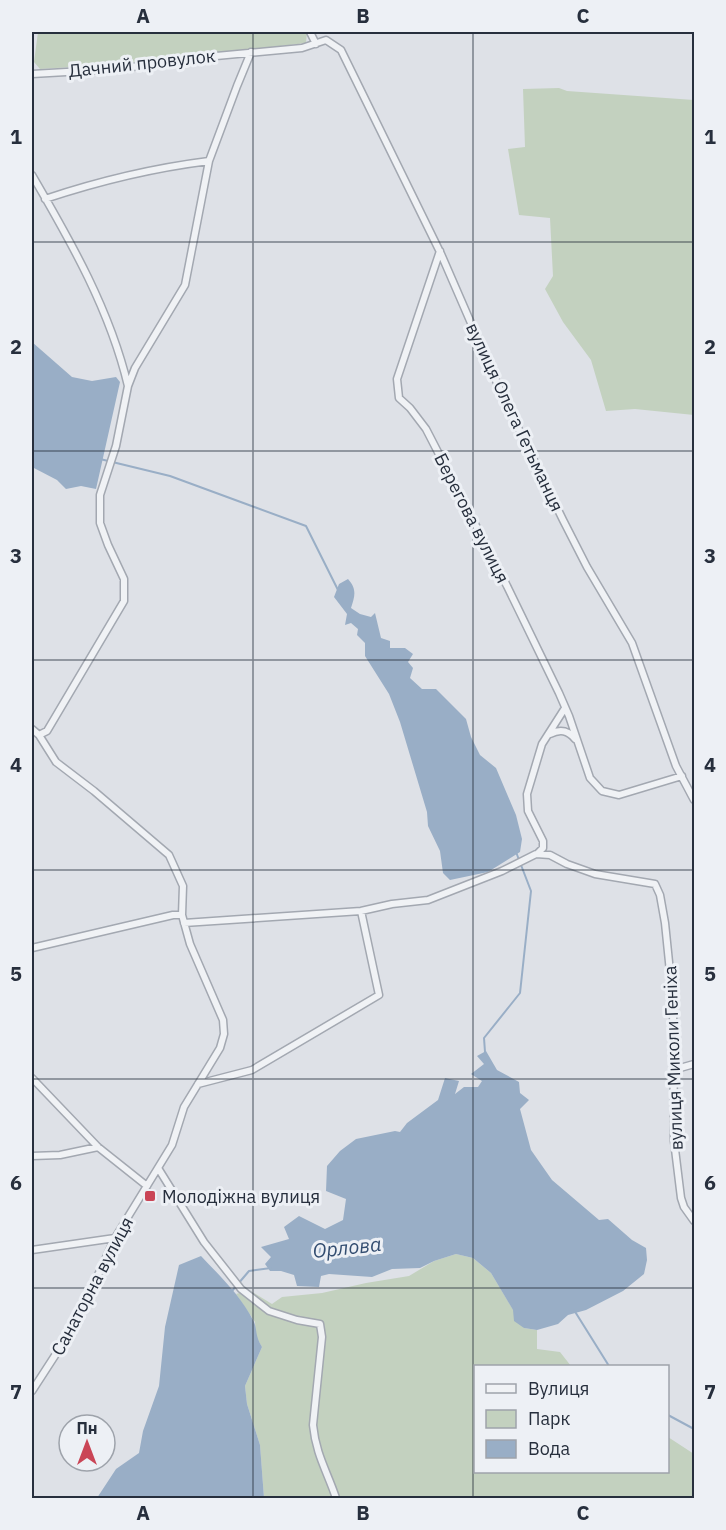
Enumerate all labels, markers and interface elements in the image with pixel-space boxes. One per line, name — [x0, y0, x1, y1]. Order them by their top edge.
text: A — [136, 2, 150, 29]
text: B — [356, 2, 370, 29]
text: C — [576, 2, 590, 29]
street label: Дачний провулок — [67, 44, 217, 82]
text: 1 — [10, 123, 22, 150]
text: 1 — [704, 123, 716, 150]
street label: вулиця Олега Гетьманця — [461, 319, 569, 515]
text: 2 — [10, 333, 22, 360]
text: 2 — [704, 333, 716, 360]
street label: Берегова вулиця — [429, 449, 515, 587]
text: 3 — [10, 542, 22, 569]
text: 3 — [704, 542, 716, 569]
text: 4 — [10, 751, 22, 778]
text: 4 — [704, 751, 716, 778]
text: 5 — [10, 960, 22, 987]
text: 5 — [704, 960, 716, 987]
street label: вулиця Миколи Геніха — [658, 965, 688, 1151]
text: 6 — [10, 1169, 22, 1196]
text: 6 — [704, 1169, 716, 1196]
place label: Молодіжна вулиця — [162, 1185, 320, 1208]
marker: Молодіжна вулиця — [143, 1189, 157, 1203]
street label: Санаторна вулиця — [46, 1213, 138, 1359]
water label: Орлова — [311, 1230, 383, 1264]
legend — [474, 1365, 669, 1473]
text: Вулиця — [528, 1377, 589, 1400]
text: 7 — [10, 1378, 22, 1405]
text: 7 — [704, 1378, 716, 1405]
text: Парк — [528, 1407, 571, 1430]
north arrow — [57, 1413, 117, 1473]
text: Пн — [76, 1418, 98, 1438]
text: Вода — [528, 1437, 571, 1460]
text: A — [136, 1499, 150, 1526]
text: B — [356, 1499, 370, 1526]
text: C — [576, 1499, 590, 1526]

